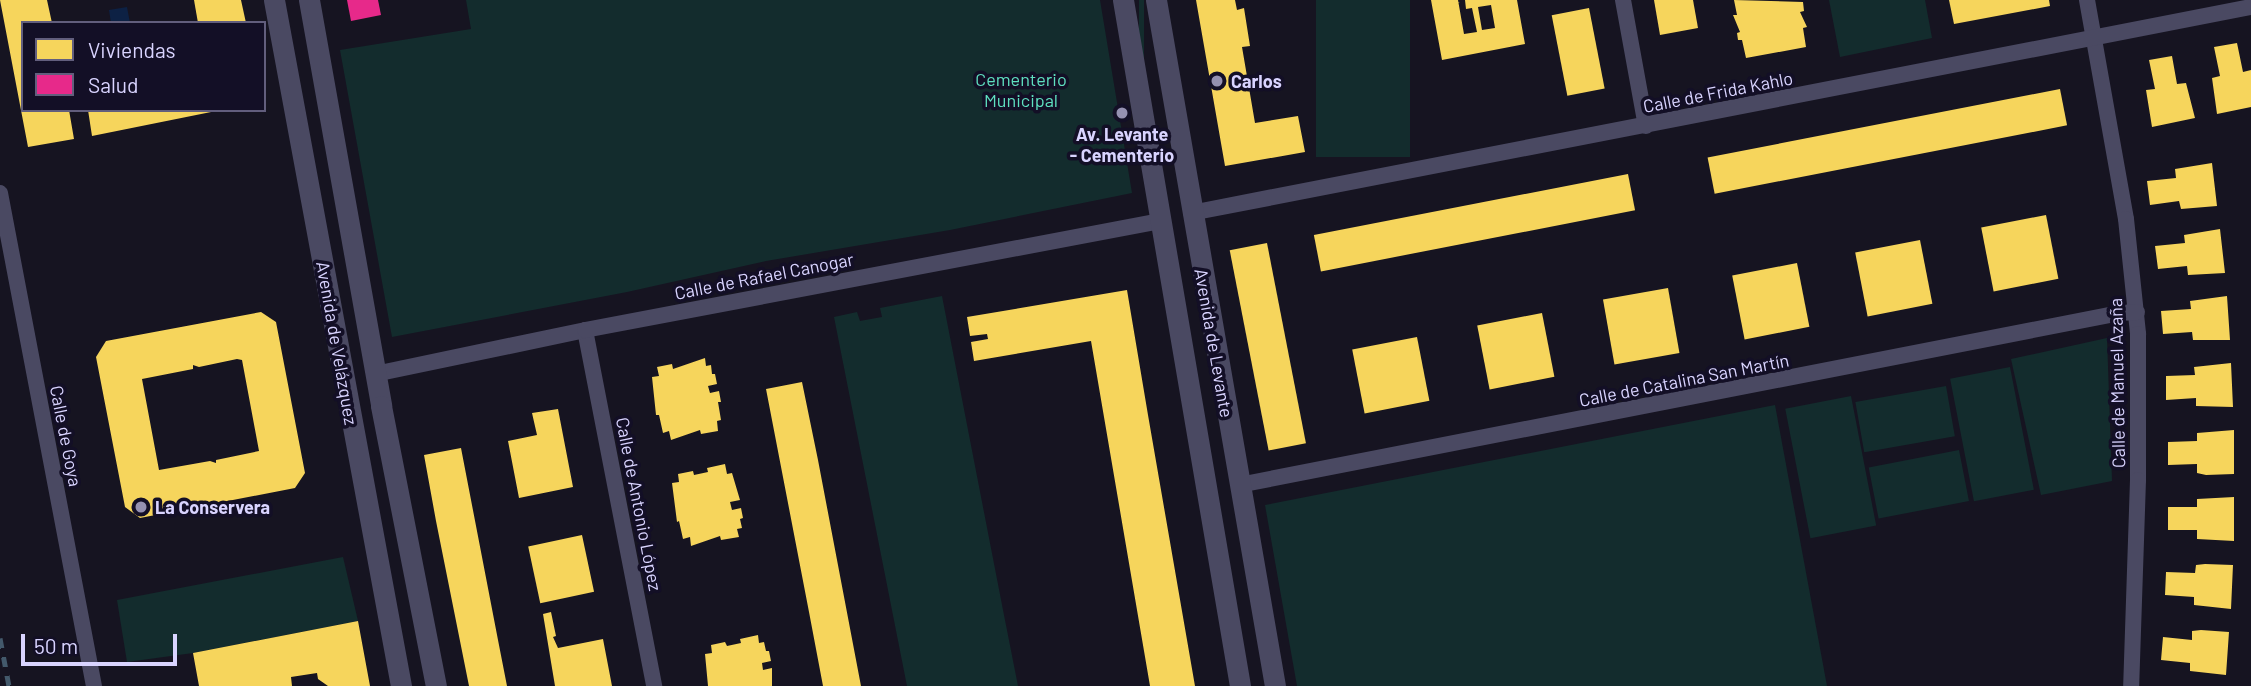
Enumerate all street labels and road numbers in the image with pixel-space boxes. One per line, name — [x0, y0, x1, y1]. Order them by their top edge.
street label: Calle de Frida Kahlo — [1641, 67, 1795, 117]
street label: Calle de Rafael Canogar — [673, 248, 855, 304]
street label: Avenida de Velázquez — [312, 259, 362, 427]
street label: Avenida de Levante — [1190, 267, 1238, 419]
street label: Calle de Manuel Azaña — [2105, 298, 2129, 468]
street label: Calle de Catalina San Martín — [1577, 349, 1791, 411]
street label: Calle de Goya — [46, 384, 86, 488]
street label: Calle de Antonio López — [612, 415, 666, 593]

